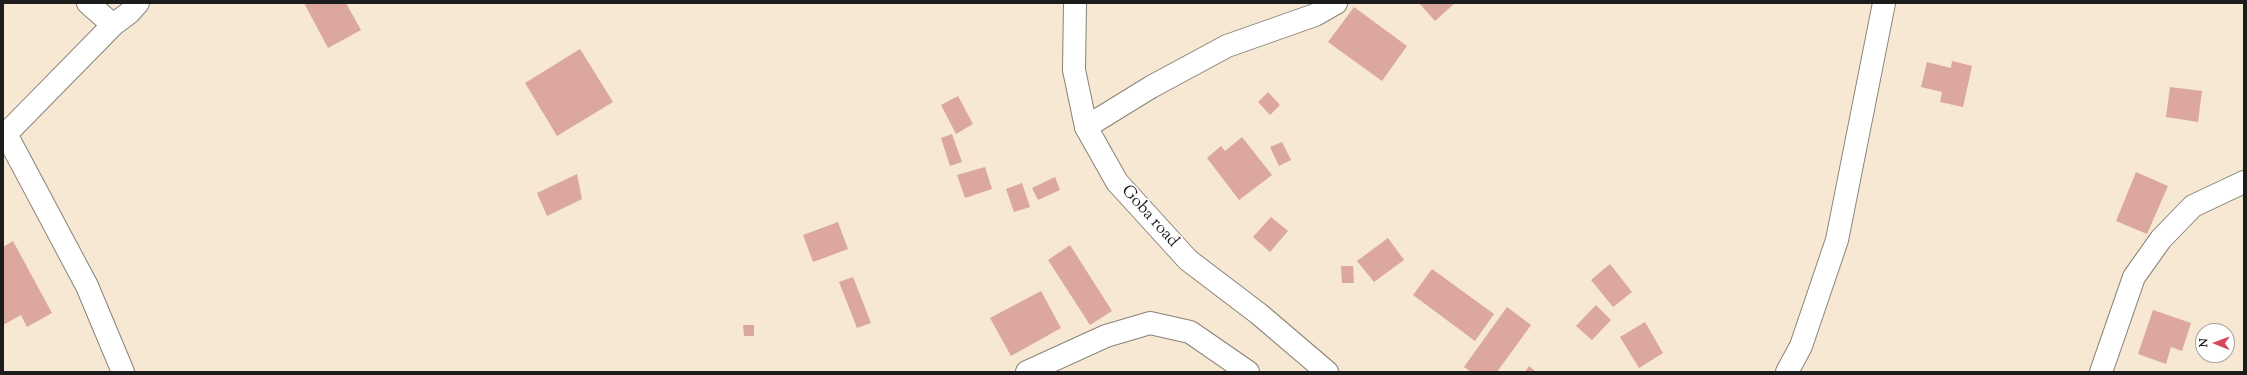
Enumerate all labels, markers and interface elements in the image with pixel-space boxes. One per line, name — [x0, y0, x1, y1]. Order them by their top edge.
street label: Goba road — [1116, 182, 1182, 252]
north arrow — [2195, 323, 2235, 363]
text: N — [2196, 338, 2212, 347]

